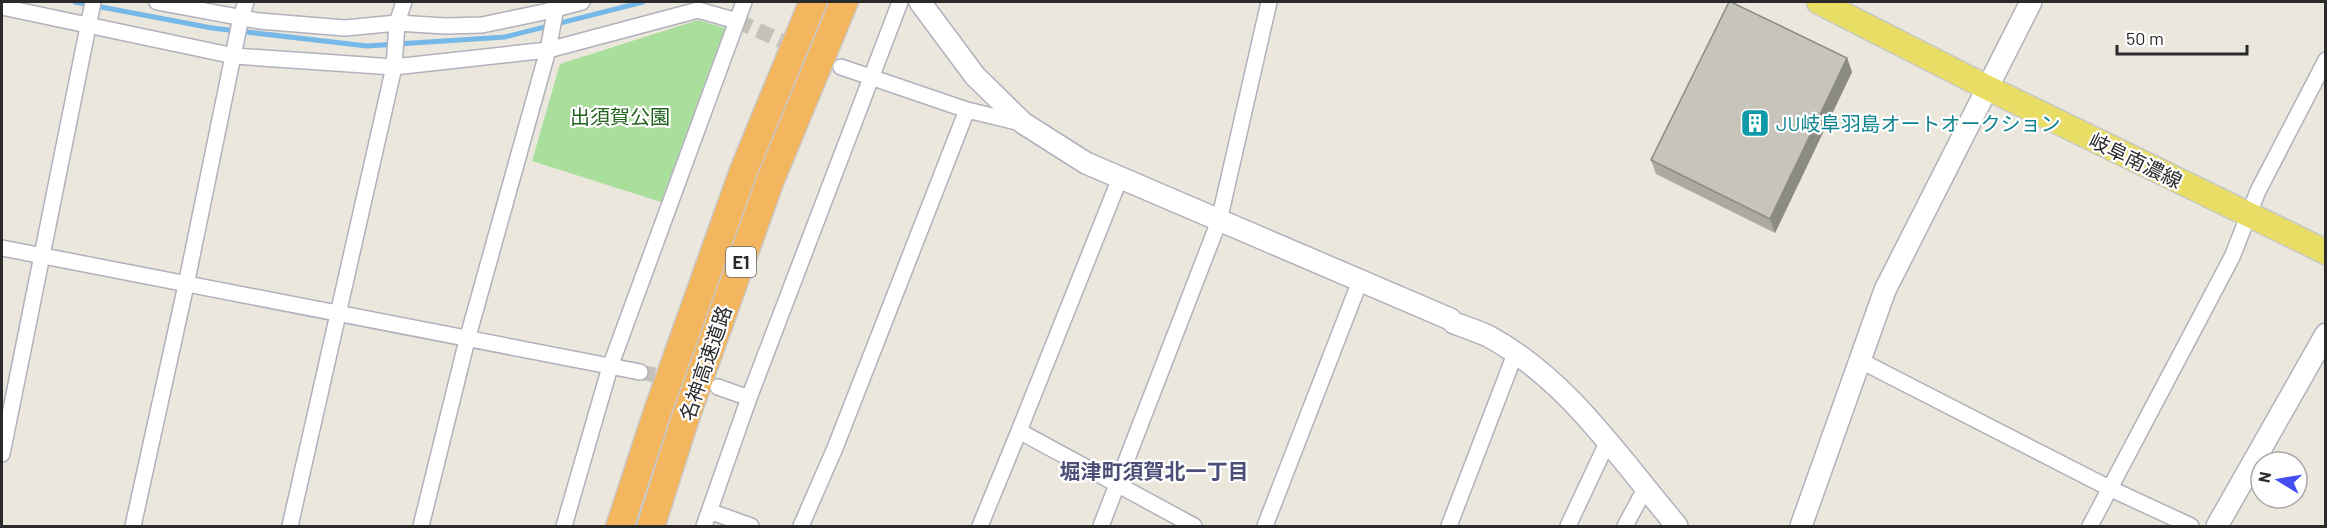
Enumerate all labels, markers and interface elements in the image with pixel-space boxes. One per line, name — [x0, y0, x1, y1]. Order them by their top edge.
scale bar — [2117, 18, 2248, 56]
text: 50 m — [2126, 27, 2164, 49]
park label: 出須賀公園 — [570, 104, 670, 128]
building icon: JU岐阜羽島オートオークション — [1739, 107, 1771, 139]
place label: JU岐阜羽島オートオークション — [1776, 111, 2061, 135]
street label: 岐阜南濃線 — [2086, 127, 2186, 193]
road number: E1 — [726, 247, 756, 277]
street label: 名神高速道路 — [674, 302, 736, 424]
north arrow — [2249, 450, 2309, 510]
district label: 堀津町須賀北一丁目 — [1060, 458, 1249, 483]
text: N — [2253, 470, 2274, 484]

